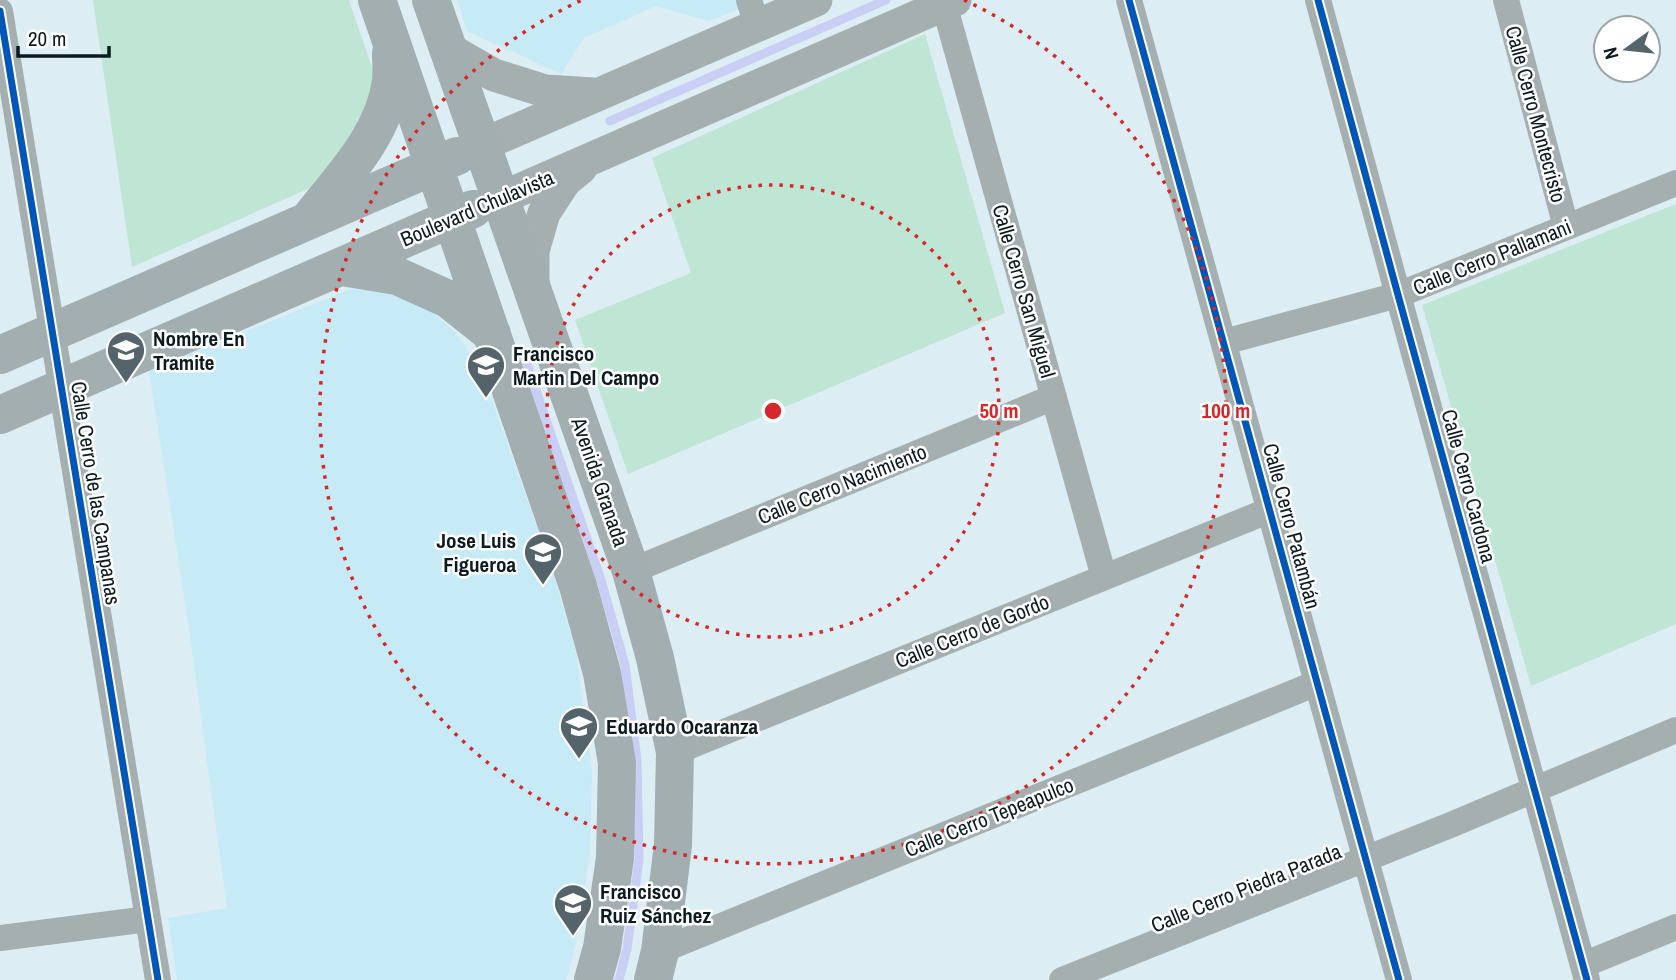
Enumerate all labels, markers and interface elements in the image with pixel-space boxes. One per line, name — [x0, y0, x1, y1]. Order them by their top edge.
scale bar — [18, 14, 108, 58]
north arrow — [1592, 14, 1662, 84]
street label: Calle Cerro Montecristo — [1498, 22, 1574, 206]
text: 20 m — [28, 24, 66, 53]
text: N — [1597, 45, 1625, 62]
street label: Boulevard Chulavista — [396, 163, 558, 253]
street label: Calle Cerro San Miguel — [985, 201, 1063, 381]
street label: Calle Cerro Pallamani — [1408, 212, 1576, 302]
place label: Nombre En Tramite — [153, 324, 245, 377]
school or university icon: Nombre En Tramite — [105, 329, 147, 384]
place label: Francisco Martin Del Campo — [513, 339, 659, 392]
school or university icon: Francisco Martin Del Campo — [465, 344, 507, 399]
street label: Calle Cerro de las Campanas — [64, 379, 128, 607]
text: 50 m — [979, 396, 1019, 425]
text: 100 m — [1202, 396, 1250, 425]
centre of rings — [761, 399, 785, 423]
street label: Calle Cerro Cardona — [1435, 406, 1504, 566]
street label: Avenida Granada — [564, 413, 636, 551]
street label: Calle Cerro Nacimiento — [753, 437, 931, 531]
street label: Calle Cerro Patambán — [1256, 440, 1328, 612]
place label: Jose Luis Figueroa — [437, 526, 516, 579]
school or university icon: Jose Luis Figueroa — [522, 531, 564, 586]
street label: Calle Cerro de Gordo — [891, 587, 1053, 675]
school or university icon: Eduardo Ocaranza — [558, 705, 600, 760]
place label: Eduardo Ocaranza — [606, 712, 759, 741]
street label: Calle Cerro Tepeapulco — [900, 770, 1078, 864]
street label: Calle Cerro Piedra Parada — [1147, 836, 1346, 939]
place label: Francisco Ruiz Sánchez — [600, 877, 711, 930]
school or university icon: Francisco Ruiz Sánchez — [552, 882, 594, 937]

